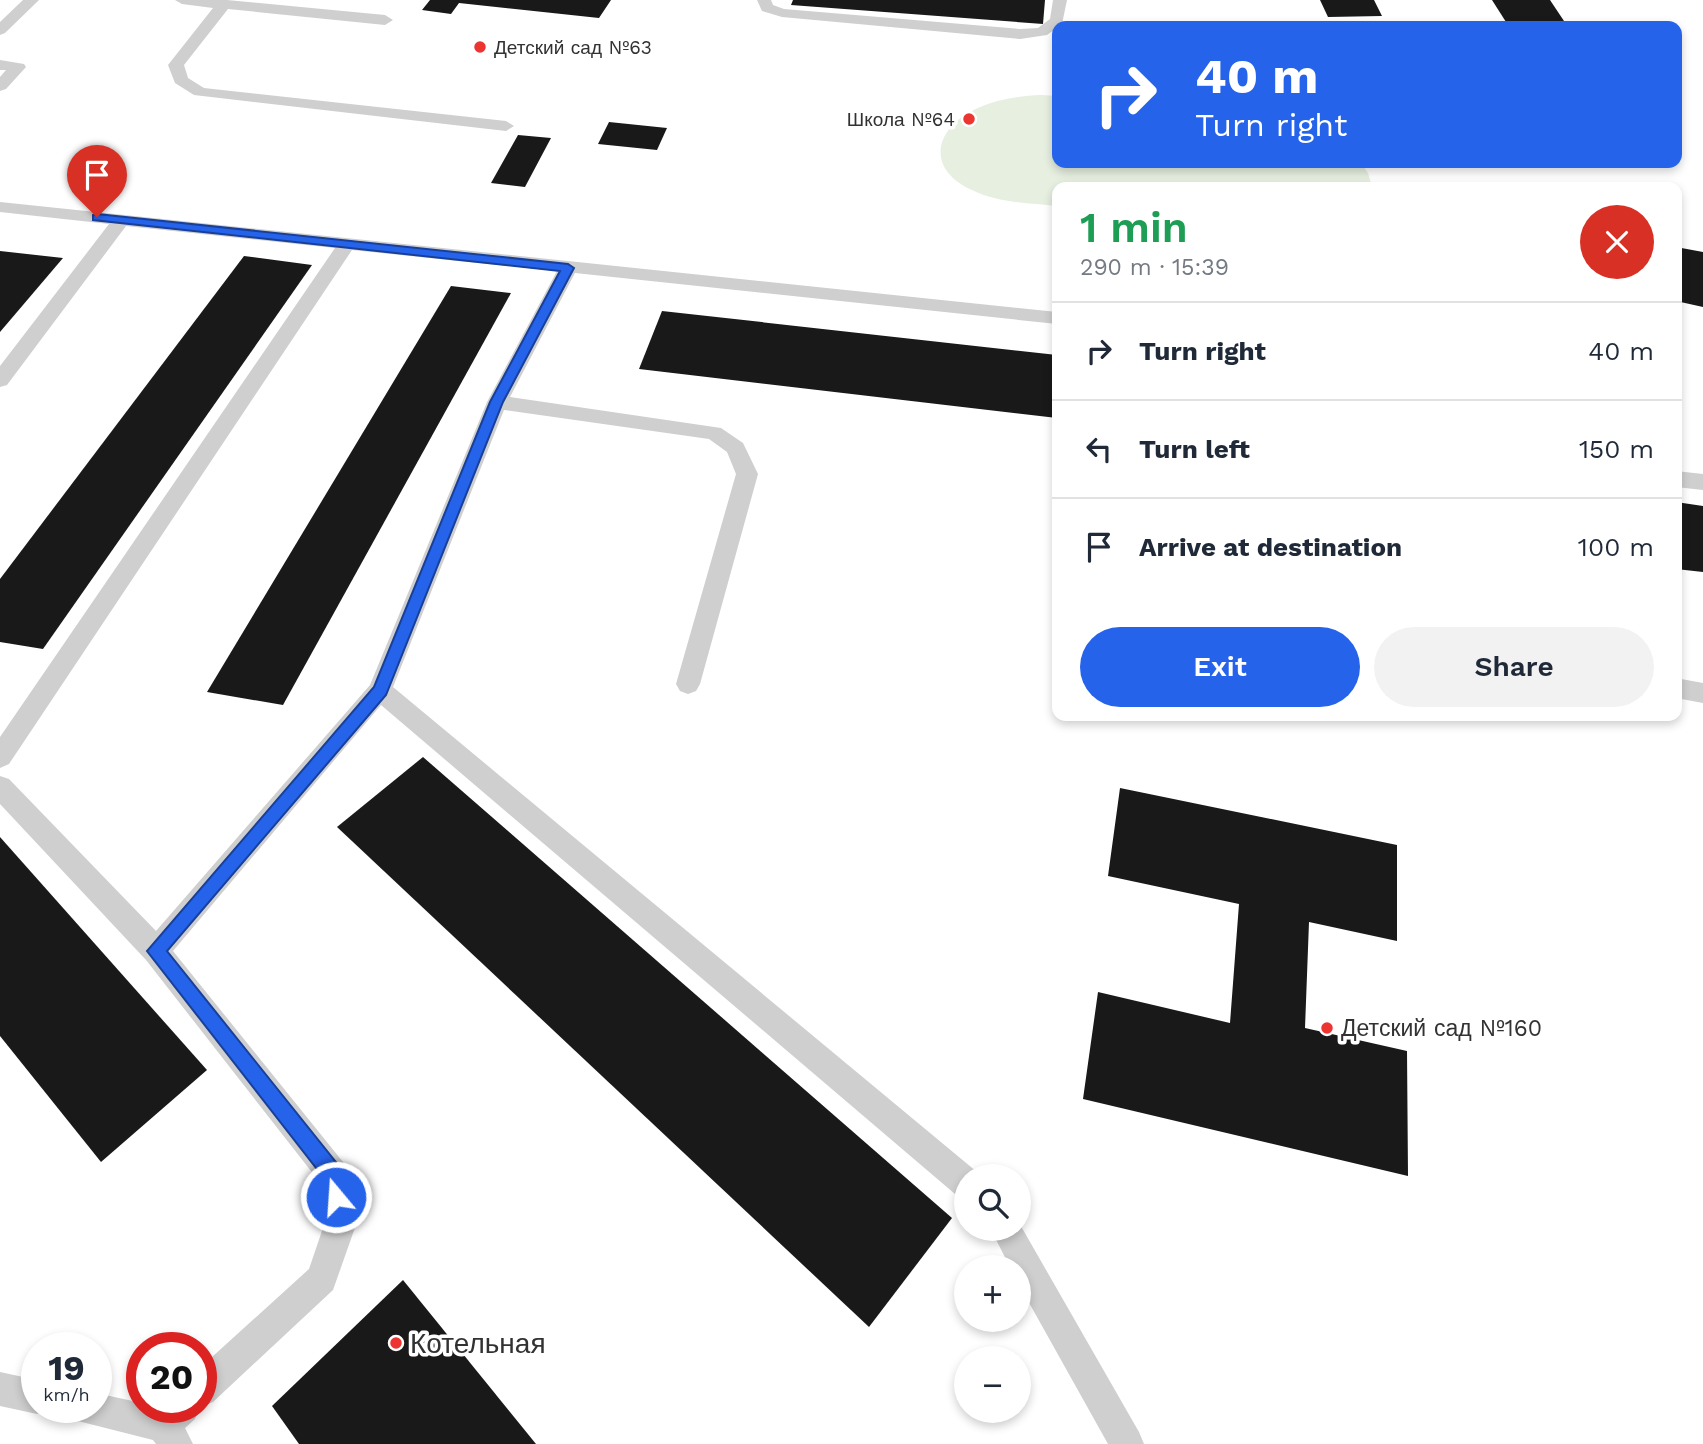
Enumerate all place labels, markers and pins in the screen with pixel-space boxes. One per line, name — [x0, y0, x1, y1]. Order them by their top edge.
place label: Детский сад №63 — [494, 36, 652, 59]
marker: Детский сад №63 — [472, 39, 488, 55]
place label: Школа №64 — [847, 108, 955, 131]
marker: Школа №64 — [961, 111, 977, 127]
pin — [67, 145, 127, 217]
place label: Детский сад №160 — [1341, 1015, 1542, 1042]
marker: Детский сад №160 — [1319, 1020, 1335, 1036]
place label: Котельная — [410, 1327, 546, 1360]
marker: Котельная — [388, 1335, 404, 1351]

